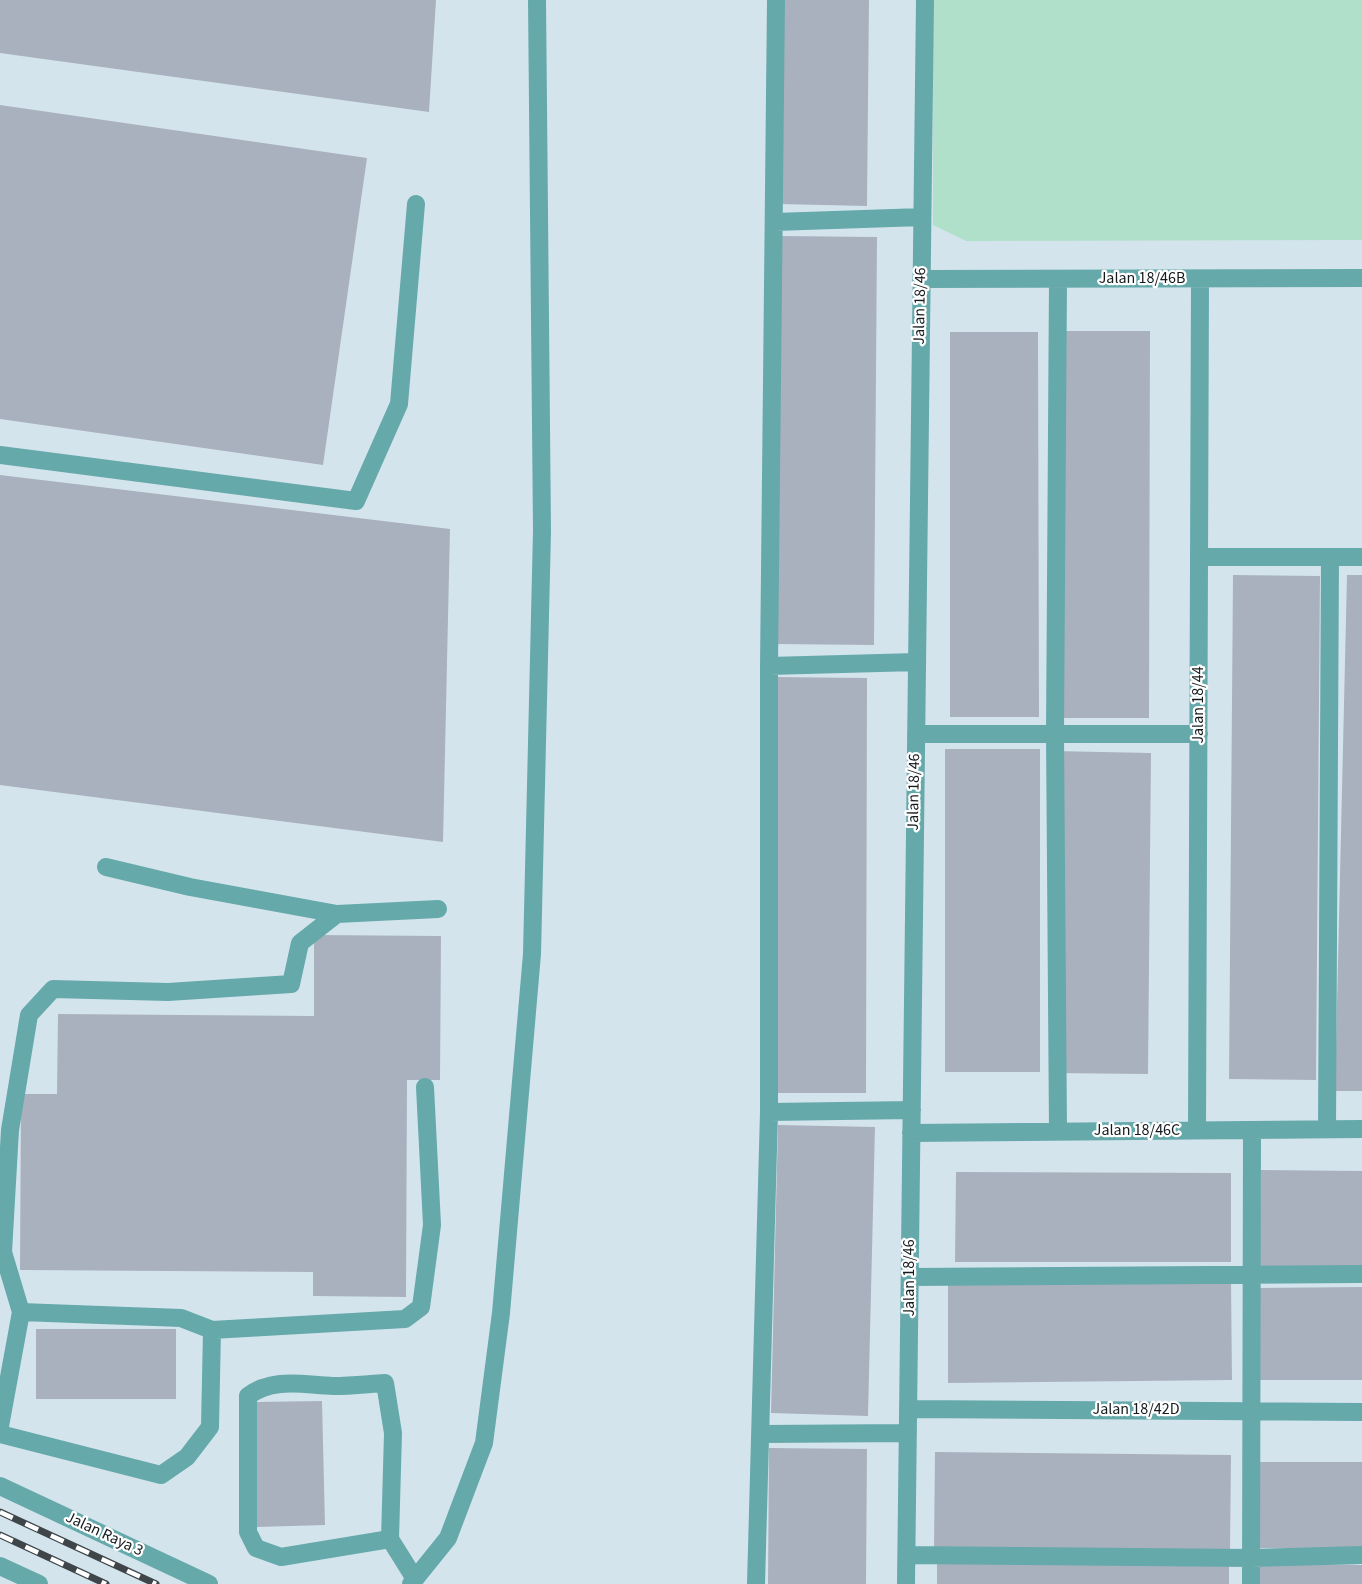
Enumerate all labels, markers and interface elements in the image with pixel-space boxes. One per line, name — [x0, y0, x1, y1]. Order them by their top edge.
street label: Jalan 18/46 — [911, 267, 931, 345]
street label: Jalan 18/46B — [1099, 269, 1185, 289]
street label: Jalan 18/44 — [1189, 666, 1209, 744]
street label: Jalan 18/46 — [905, 753, 925, 831]
street label: Jalan 18/46C — [1094, 1121, 1180, 1141]
street label: Jalan 18/46 — [900, 1239, 920, 1317]
street label: Jalan 18/42D — [1092, 1400, 1180, 1420]
street label: Jalan Raya 3 — [62, 1509, 146, 1561]

